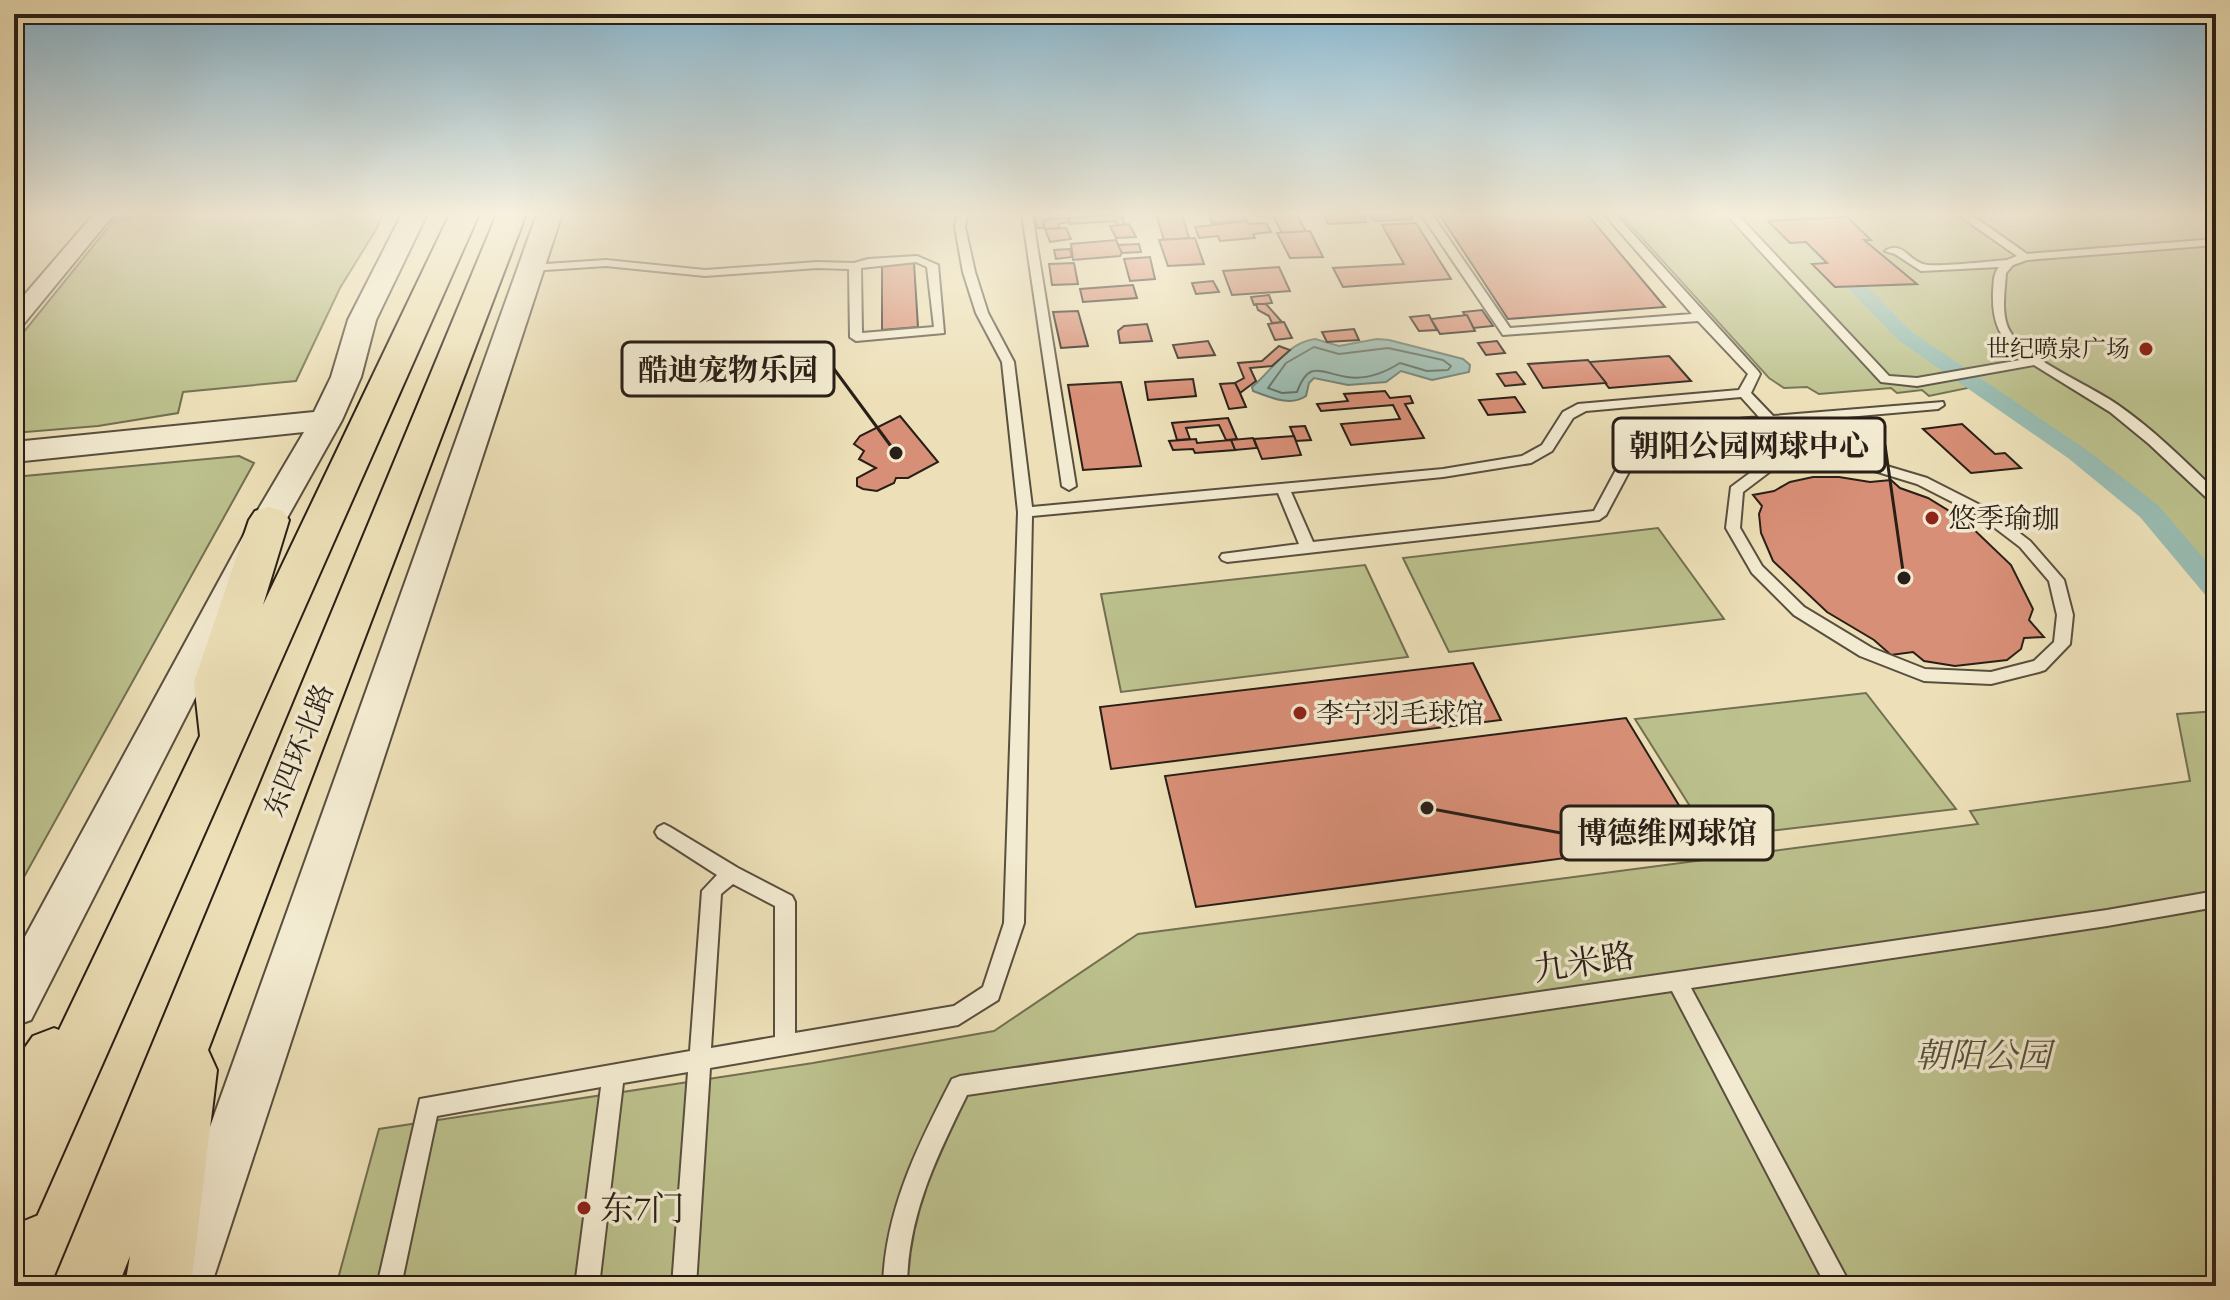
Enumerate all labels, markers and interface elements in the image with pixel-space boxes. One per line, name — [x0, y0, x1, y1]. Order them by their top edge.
place label: 世纪喷泉广场 — [1986, 333, 2130, 364]
marker: 世纪喷泉广场 — [2137, 340, 2155, 358]
callout: 酷迪宠物乐园 — [622, 342, 834, 396]
text: 酷迪宠物乐园 — [638, 350, 818, 389]
callout: 朝阳公园网球中心 — [1613, 418, 1885, 472]
text: 朝阳公园网球中心 — [1629, 426, 1869, 465]
place label: 悠季瑜珈 — [1948, 500, 2060, 536]
marker: 悠季瑜珈 — [1923, 509, 1941, 527]
street label: 东四环北路 — [255, 678, 341, 822]
place label: 李宁羽毛球馆 — [1316, 695, 1484, 731]
marker: 李宁羽毛球馆 — [1291, 704, 1309, 722]
callout: 博德维网球馆 — [1561, 806, 1773, 860]
text: 博德维网球馆 — [1577, 813, 1757, 852]
street label: 九米路 — [1530, 933, 1638, 991]
park label: 朝阳公园 — [1915, 1033, 2056, 1077]
place label: 东7门 — [600, 1186, 684, 1230]
marker: 东7门 — [575, 1199, 593, 1217]

